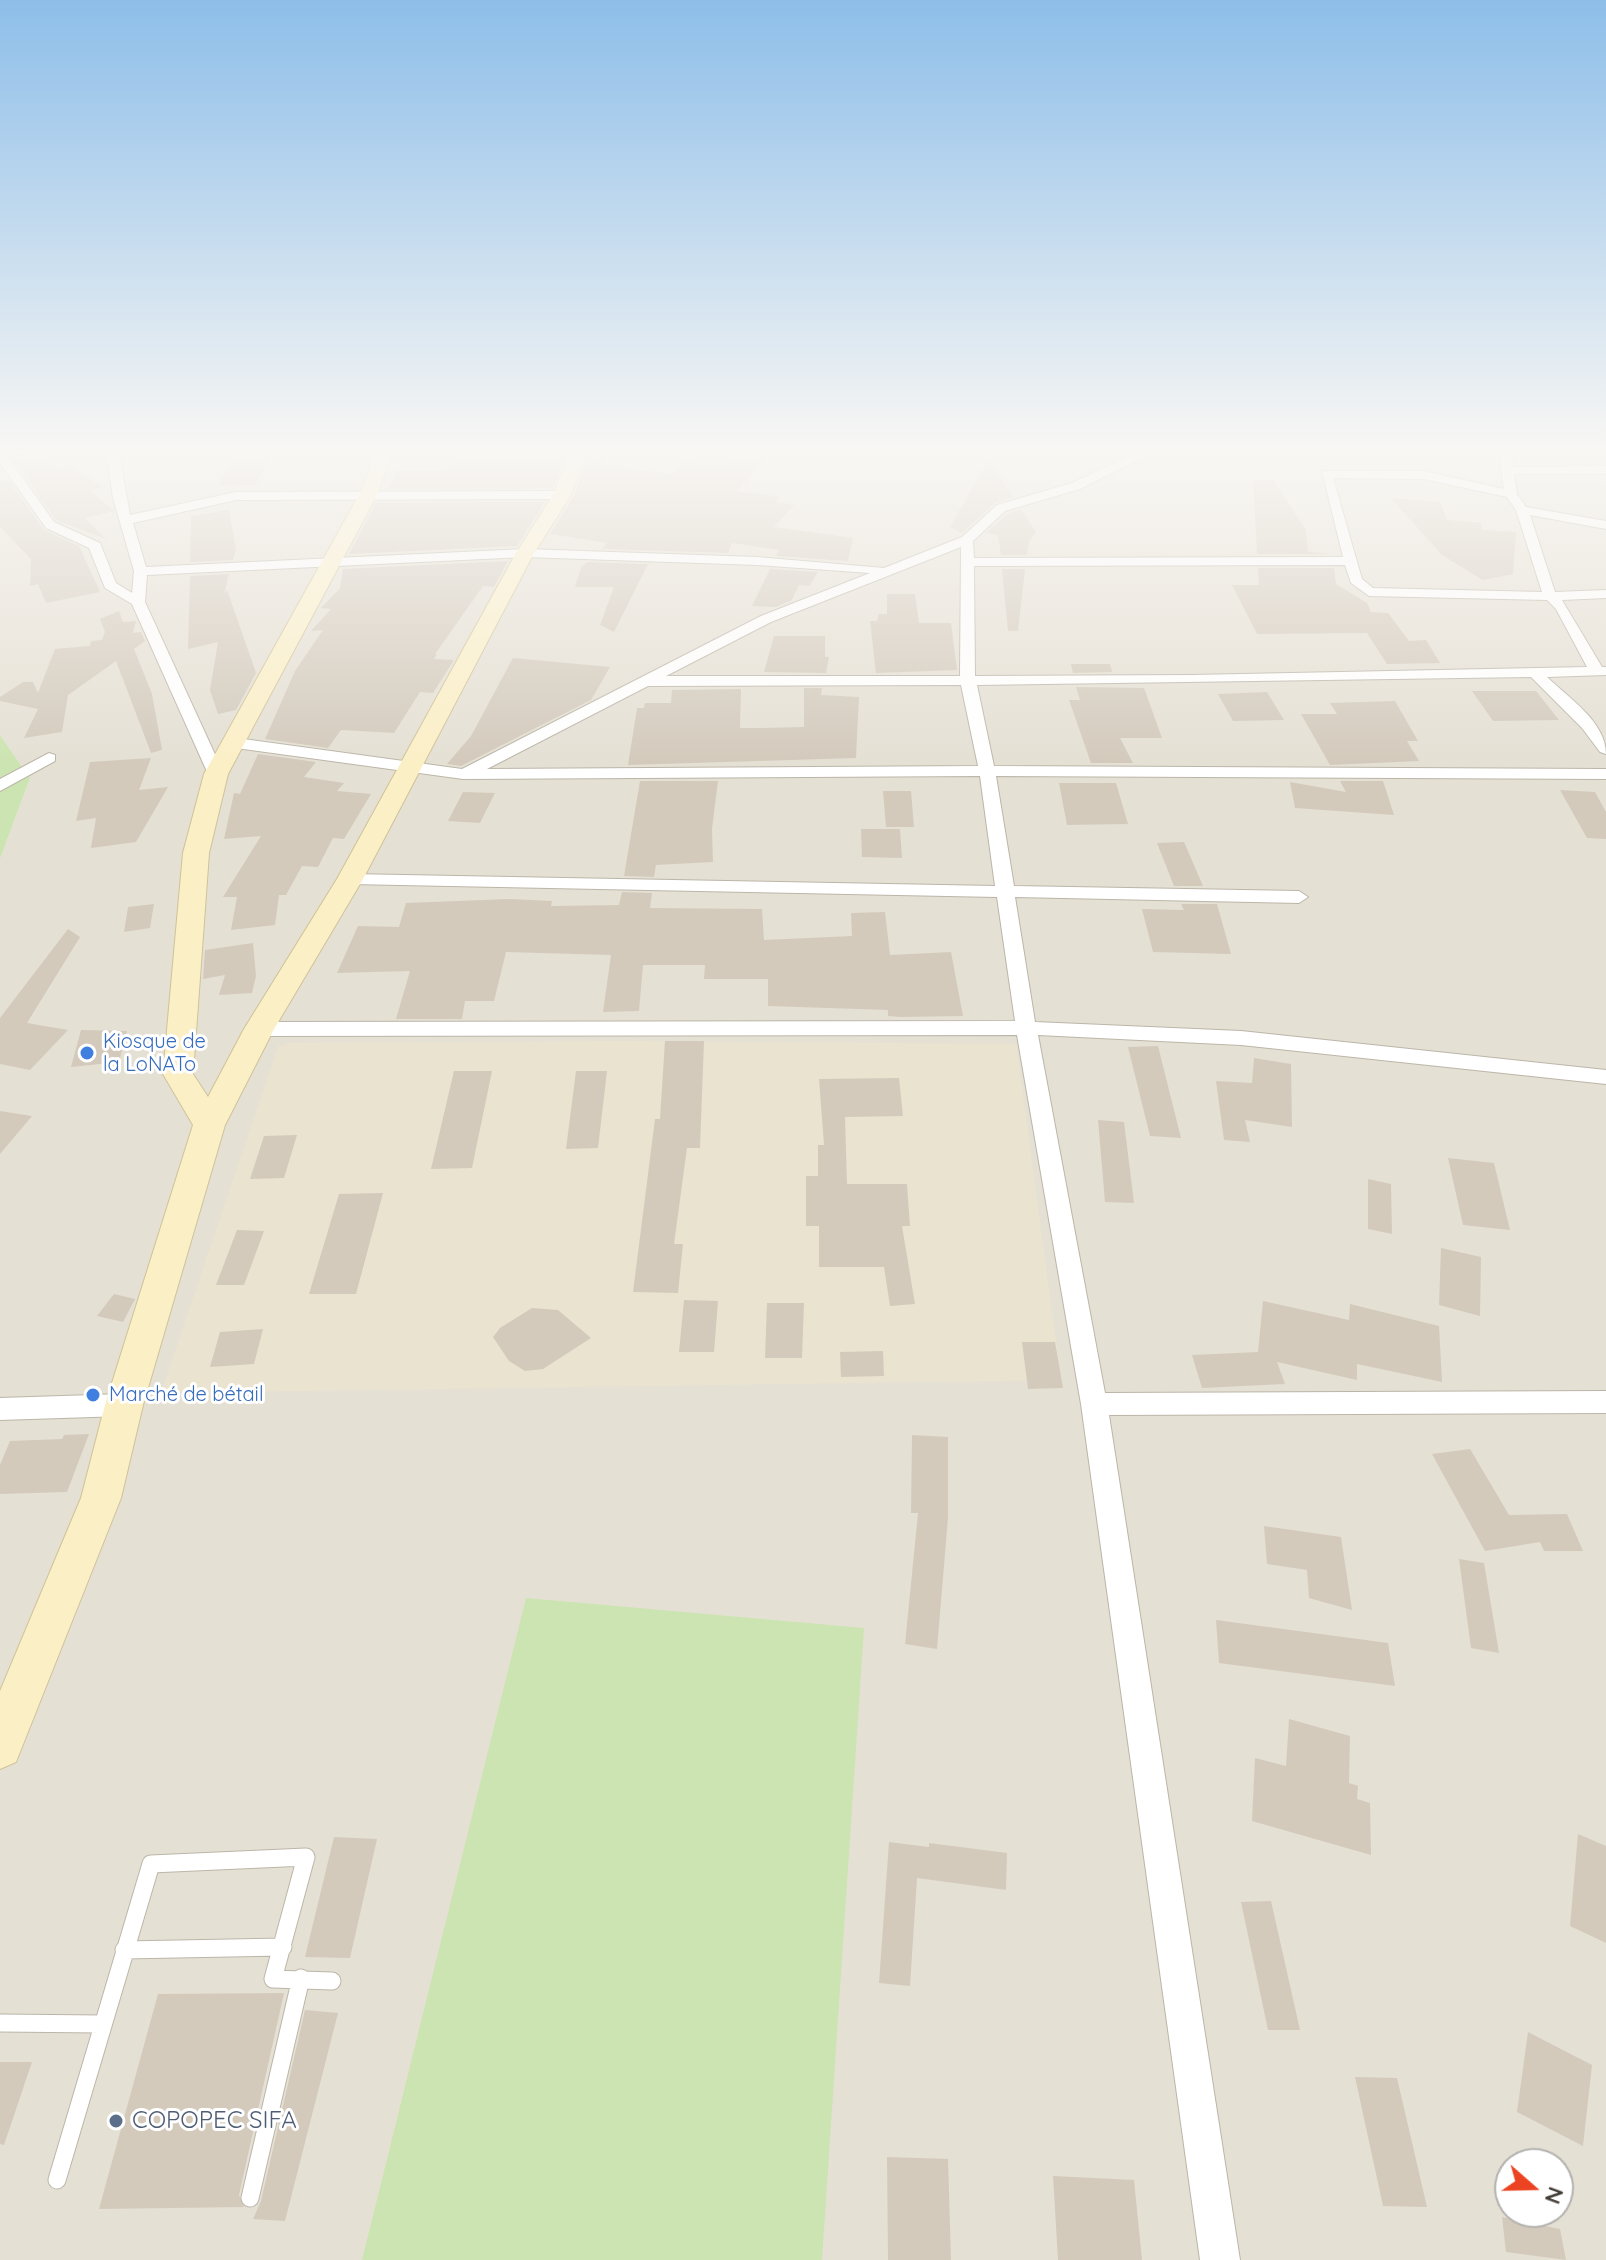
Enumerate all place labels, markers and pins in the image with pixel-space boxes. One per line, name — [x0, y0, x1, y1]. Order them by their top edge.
place label: Kiosque de la LoNATo — [103, 1030, 206, 1077]
marker: Kiosque de la LoNATo — [78, 1044, 96, 1062]
place label: Marché de bétail — [109, 1383, 263, 1407]
marker: Marché de bétail — [84, 1386, 102, 1404]
place label: COPOPEC SIFA — [132, 2107, 297, 2135]
marker: COPOPEC SIFA — [107, 2112, 125, 2130]

